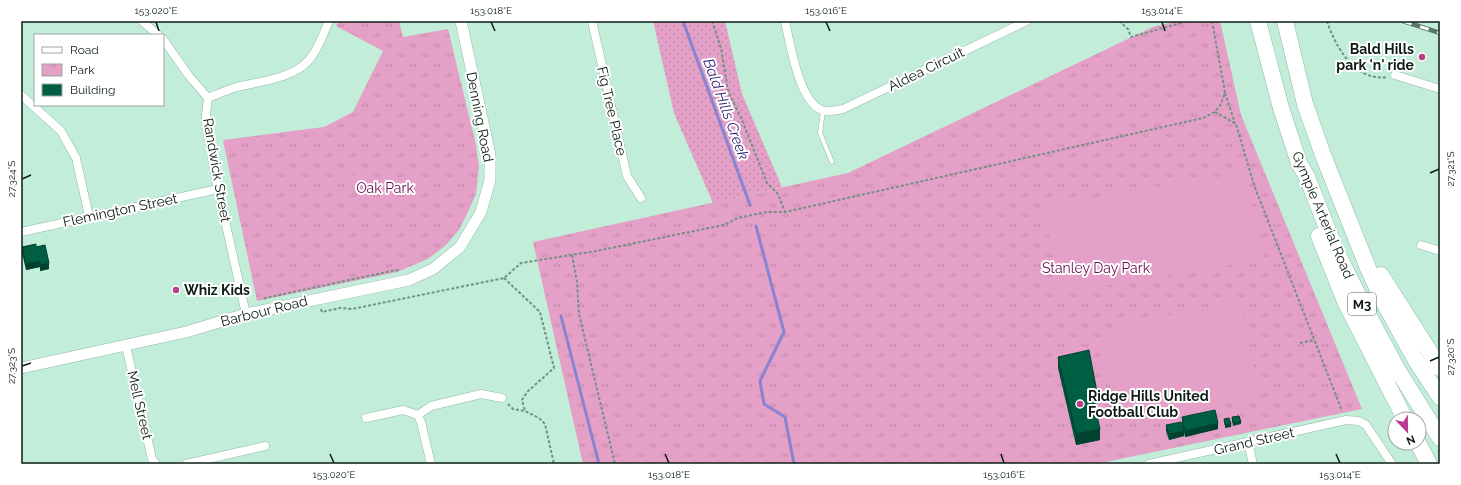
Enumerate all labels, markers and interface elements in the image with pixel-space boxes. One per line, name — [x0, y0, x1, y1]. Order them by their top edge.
text: 153.020°E — [135, 5, 177, 16]
text: 153.018°E — [470, 5, 512, 16]
text: 153.016°E — [805, 5, 847, 16]
text: 153.014°E — [1141, 5, 1183, 16]
legend — [34, 34, 164, 106]
place label: Bald Hills park 'n' ride — [1336, 41, 1415, 73]
text: Road — [70, 43, 99, 57]
street label: Aldea Circuit — [885, 44, 967, 94]
marker: Bald Hills park 'n' ride — [1417, 52, 1427, 62]
water label: Bald Hills Creek — [699, 56, 753, 162]
text: Park — [70, 63, 95, 77]
street label: Fig Tree Place — [594, 65, 630, 157]
street label: Denning Road — [463, 71, 497, 163]
text: Building — [70, 83, 116, 97]
street label: Randwick Street — [200, 117, 234, 224]
street label: Gympie Arterial Road — [1289, 149, 1357, 281]
text: 27.321°S — [1445, 151, 1456, 187]
text: 27.324°S — [6, 161, 17, 197]
park label: Oak Park — [356, 180, 414, 196]
street label: Flemington Street — [61, 190, 179, 230]
park label: Stanley Day Park — [1042, 260, 1151, 276]
place label: Whiz Kids — [184, 282, 250, 298]
marker: Whiz Kids — [171, 285, 181, 295]
street label: Barbour Road — [219, 292, 309, 330]
road number: M3 — [1348, 293, 1376, 315]
text: 27.320°S — [1445, 339, 1456, 376]
text: 27.323°S — [6, 348, 17, 384]
street label: Mell Street — [124, 369, 156, 441]
place label: Ridge Hills United Football Club — [1088, 388, 1209, 420]
marker: Ridge Hills United Football Club — [1075, 399, 1085, 409]
north arrow — [1387, 411, 1427, 451]
street label: Grand Street — [1212, 424, 1296, 458]
text: N — [1404, 432, 1417, 447]
text: 153.020°E — [313, 469, 355, 480]
text: 153.018°E — [648, 469, 690, 480]
text: 153.016°E — [983, 469, 1025, 480]
text: 153.014°E — [1319, 469, 1361, 480]

